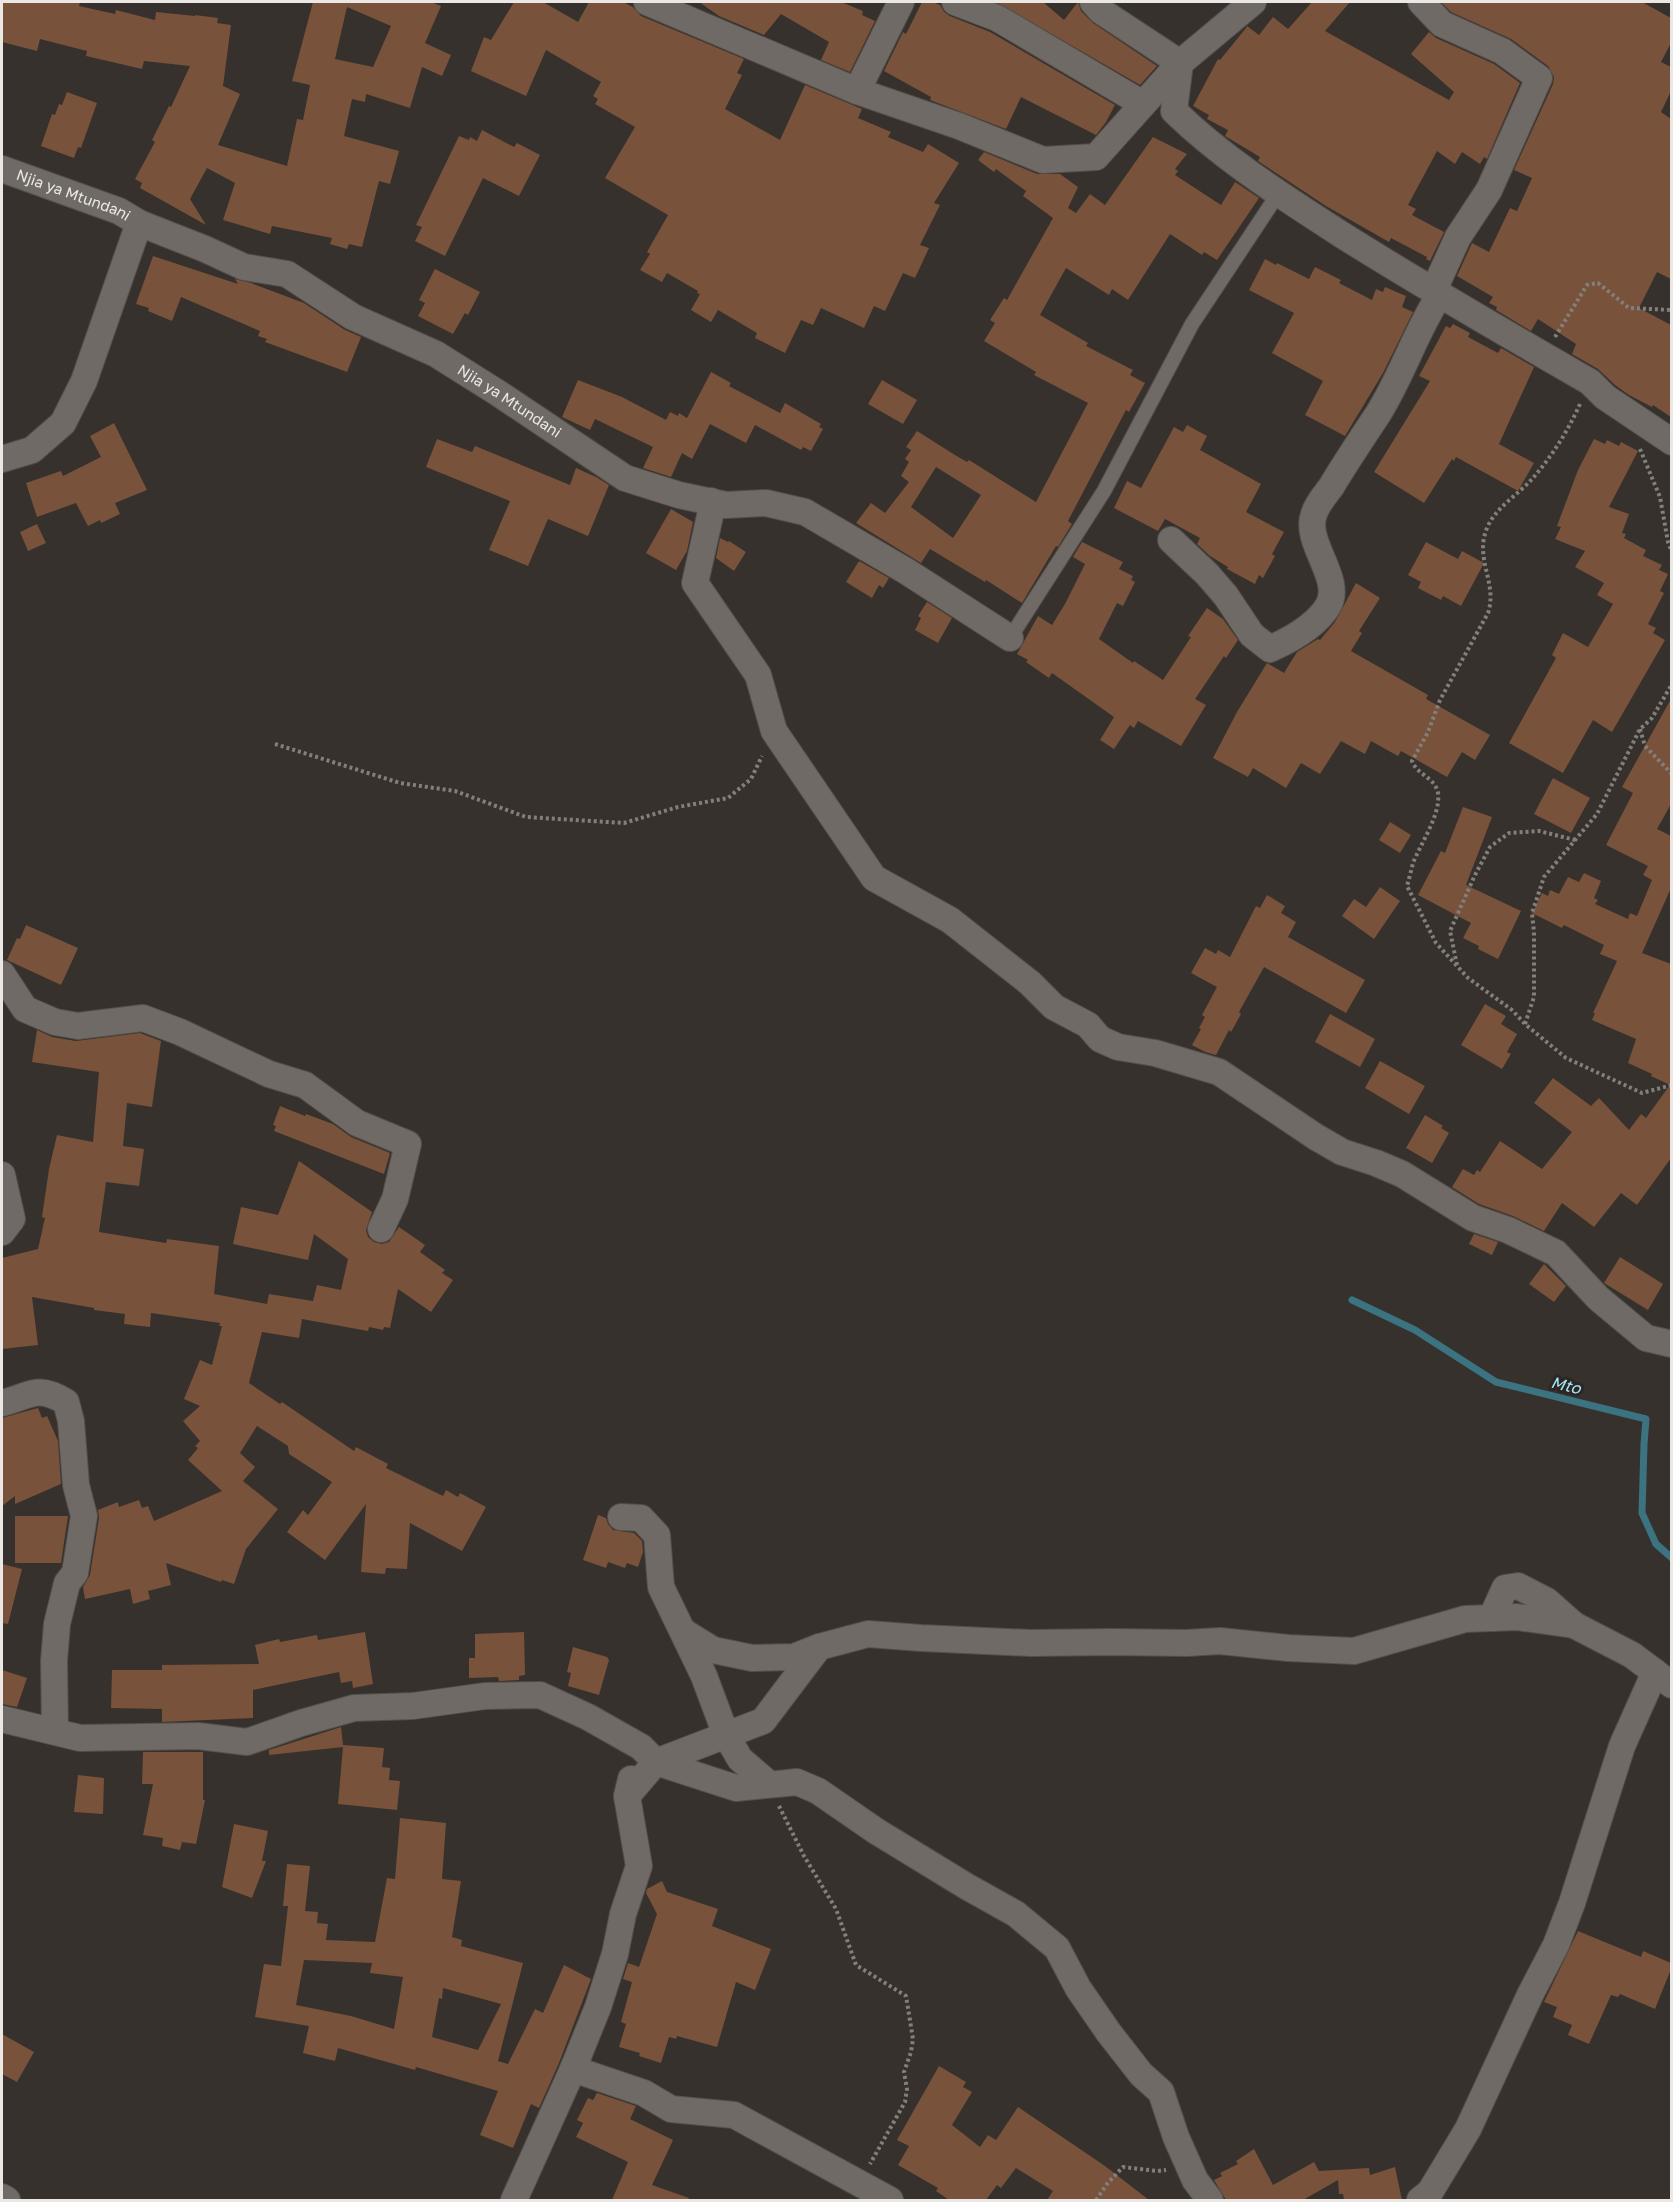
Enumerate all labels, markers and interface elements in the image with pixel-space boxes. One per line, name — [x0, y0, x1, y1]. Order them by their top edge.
street label: Njia ya Mtundani — [14, 165, 134, 224]
street label: Njia ya Mtundani — [455, 360, 565, 441]
water label: Mto — [1549, 1372, 1584, 1399]

